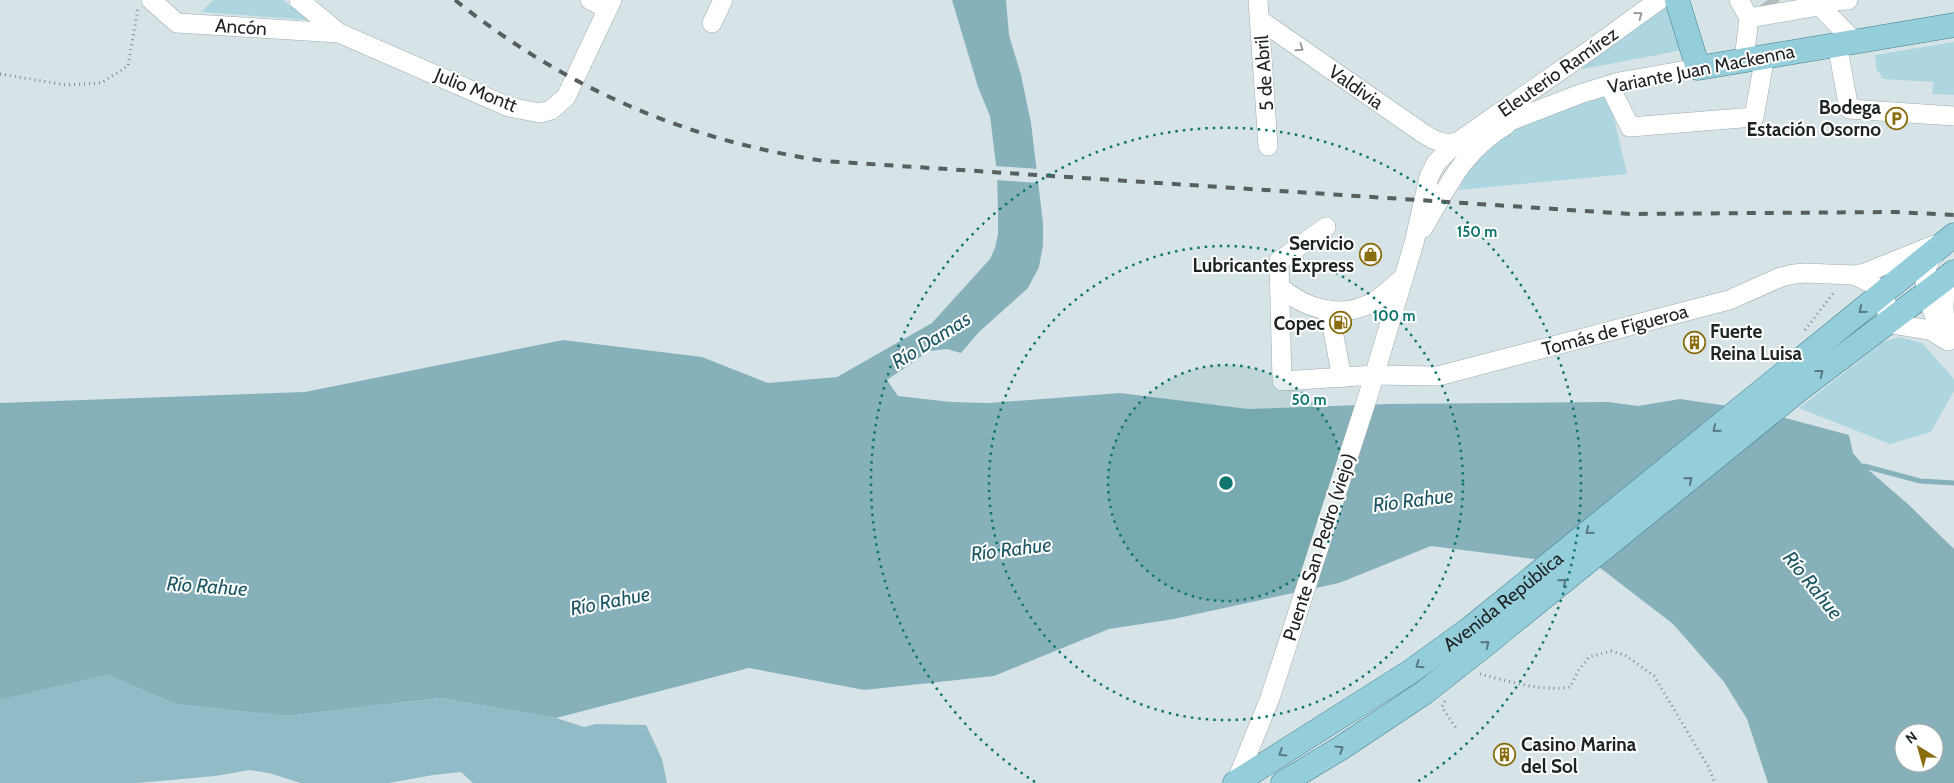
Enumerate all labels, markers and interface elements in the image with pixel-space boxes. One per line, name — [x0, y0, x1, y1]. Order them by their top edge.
one-way arrow — [1633, 12, 1642, 20]
street label: Ancón — [214, 14, 268, 40]
street label: Eleuterio Ramírez — [1494, 22, 1622, 122]
street label: 5 de Abril — [1250, 34, 1278, 112]
street label: Variante Juan Mackenna — [1606, 40, 1796, 98]
one-way arrow — [1294, 42, 1304, 51]
street label: Valdivia — [1324, 60, 1388, 114]
street label: Julio Montt — [431, 63, 521, 117]
place label: Bodega Estación Osorno — [1747, 96, 1882, 141]
parking icon: Bodega Estación Osorno — [1885, 106, 1909, 130]
text: 150 m — [1457, 223, 1497, 241]
place label: Servicio Lubricantes Express — [1192, 232, 1354, 277]
shop icon: Servicio Lubricantes Express — [1358, 242, 1382, 266]
street label: Tomás de Figueroa — [1540, 299, 1690, 361]
one-way arrow — [1859, 304, 1868, 312]
water label: Río Damas — [887, 306, 975, 374]
text: 100 m — [1372, 307, 1416, 325]
fuel station icon: Copec — [1329, 311, 1353, 335]
place label: Copec — [1273, 312, 1325, 335]
place label: Fuerte Reina Luisa — [1710, 320, 1803, 365]
building icon: Fuerte Reina Luisa — [1682, 330, 1706, 354]
one-way arrow — [1814, 371, 1823, 379]
text: 50 m — [1291, 391, 1327, 409]
one-way arrow — [1712, 423, 1721, 432]
street label: Puente San Pedro (viejo) — [1278, 450, 1360, 644]
centre of rings — [1217, 474, 1235, 492]
one-way arrow — [1683, 476, 1692, 485]
water label: Río Rahue — [1371, 483, 1455, 517]
one-way arrow — [1586, 525, 1595, 534]
water label: Río Rahue — [969, 532, 1053, 566]
street label: Avenida República — [1438, 546, 1567, 656]
water label: Río Rahue — [1778, 546, 1848, 624]
water label: Río Rahue — [166, 571, 248, 601]
one-way arrow — [1557, 579, 1566, 588]
water label: Río Rahue — [568, 582, 652, 620]
one-way arrow — [1480, 642, 1489, 650]
one-way arrow — [1415, 659, 1425, 668]
north arrow — [1894, 723, 1944, 773]
text: N — [1902, 727, 1921, 748]
place label: Casino Marina del Sol — [1521, 733, 1637, 778]
building icon: Casino Marina del Sol — [1493, 743, 1517, 767]
one-way arrow — [1334, 745, 1343, 755]
one-way arrow — [1279, 747, 1288, 757]

